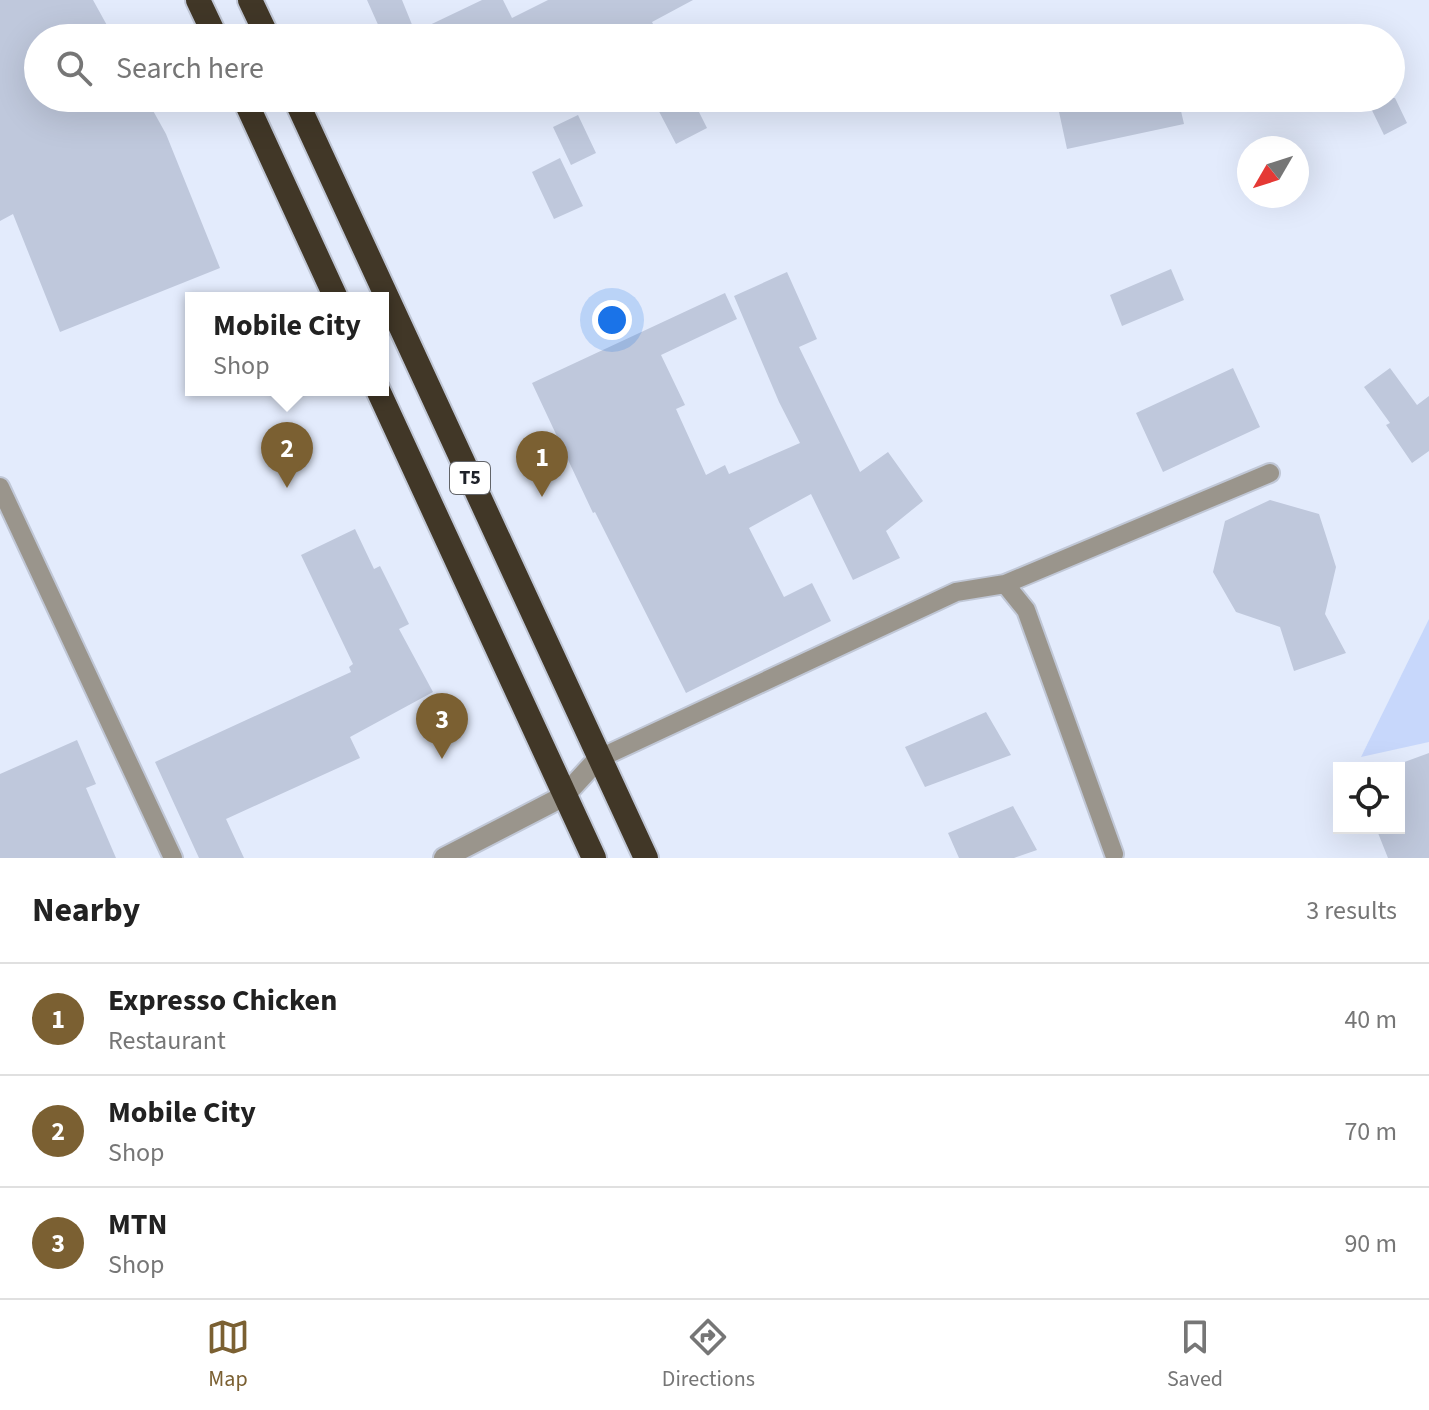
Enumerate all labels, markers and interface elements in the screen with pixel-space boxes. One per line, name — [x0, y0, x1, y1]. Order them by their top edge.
search box — [24, 24, 1405, 112]
icon: search — [52, 46, 96, 90]
text: Search here — [116, 47, 264, 90]
north arrow — [1237, 136, 1309, 208]
popup — [185, 292, 389, 396]
your location — [592, 300, 632, 340]
text: Mobile City — [213, 304, 361, 347]
text: Shop — [213, 347, 270, 384]
pin: 2 — [261, 422, 313, 488]
pin: 1 — [516, 431, 568, 497]
road number: T5 — [450, 462, 490, 494]
pin: 3 — [416, 693, 468, 759]
map controls — [1333, 762, 1405, 834]
button: locate — [1333, 762, 1405, 834]
text: Nearby — [32, 886, 140, 935]
text: 3 results — [1306, 892, 1397, 929]
text: Expresso Chicken — [108, 979, 337, 1022]
text: 1 — [51, 1001, 65, 1038]
text: 40 m — [1344, 1001, 1397, 1038]
text: Restaurant — [108, 1022, 226, 1059]
text: Mobile City — [108, 1091, 256, 1134]
text: 2 — [51, 1113, 65, 1150]
text: 70 m — [1344, 1113, 1397, 1150]
text: Shop — [108, 1134, 165, 1171]
text: MTN — [108, 1203, 168, 1246]
text: 3 — [51, 1225, 65, 1262]
text: 90 m — [1344, 1225, 1397, 1262]
text: Shop — [108, 1246, 165, 1283]
tab: Map — [206, 1315, 250, 1395]
tab: Directions — [662, 1315, 755, 1395]
tab: Saved — [1167, 1315, 1223, 1395]

